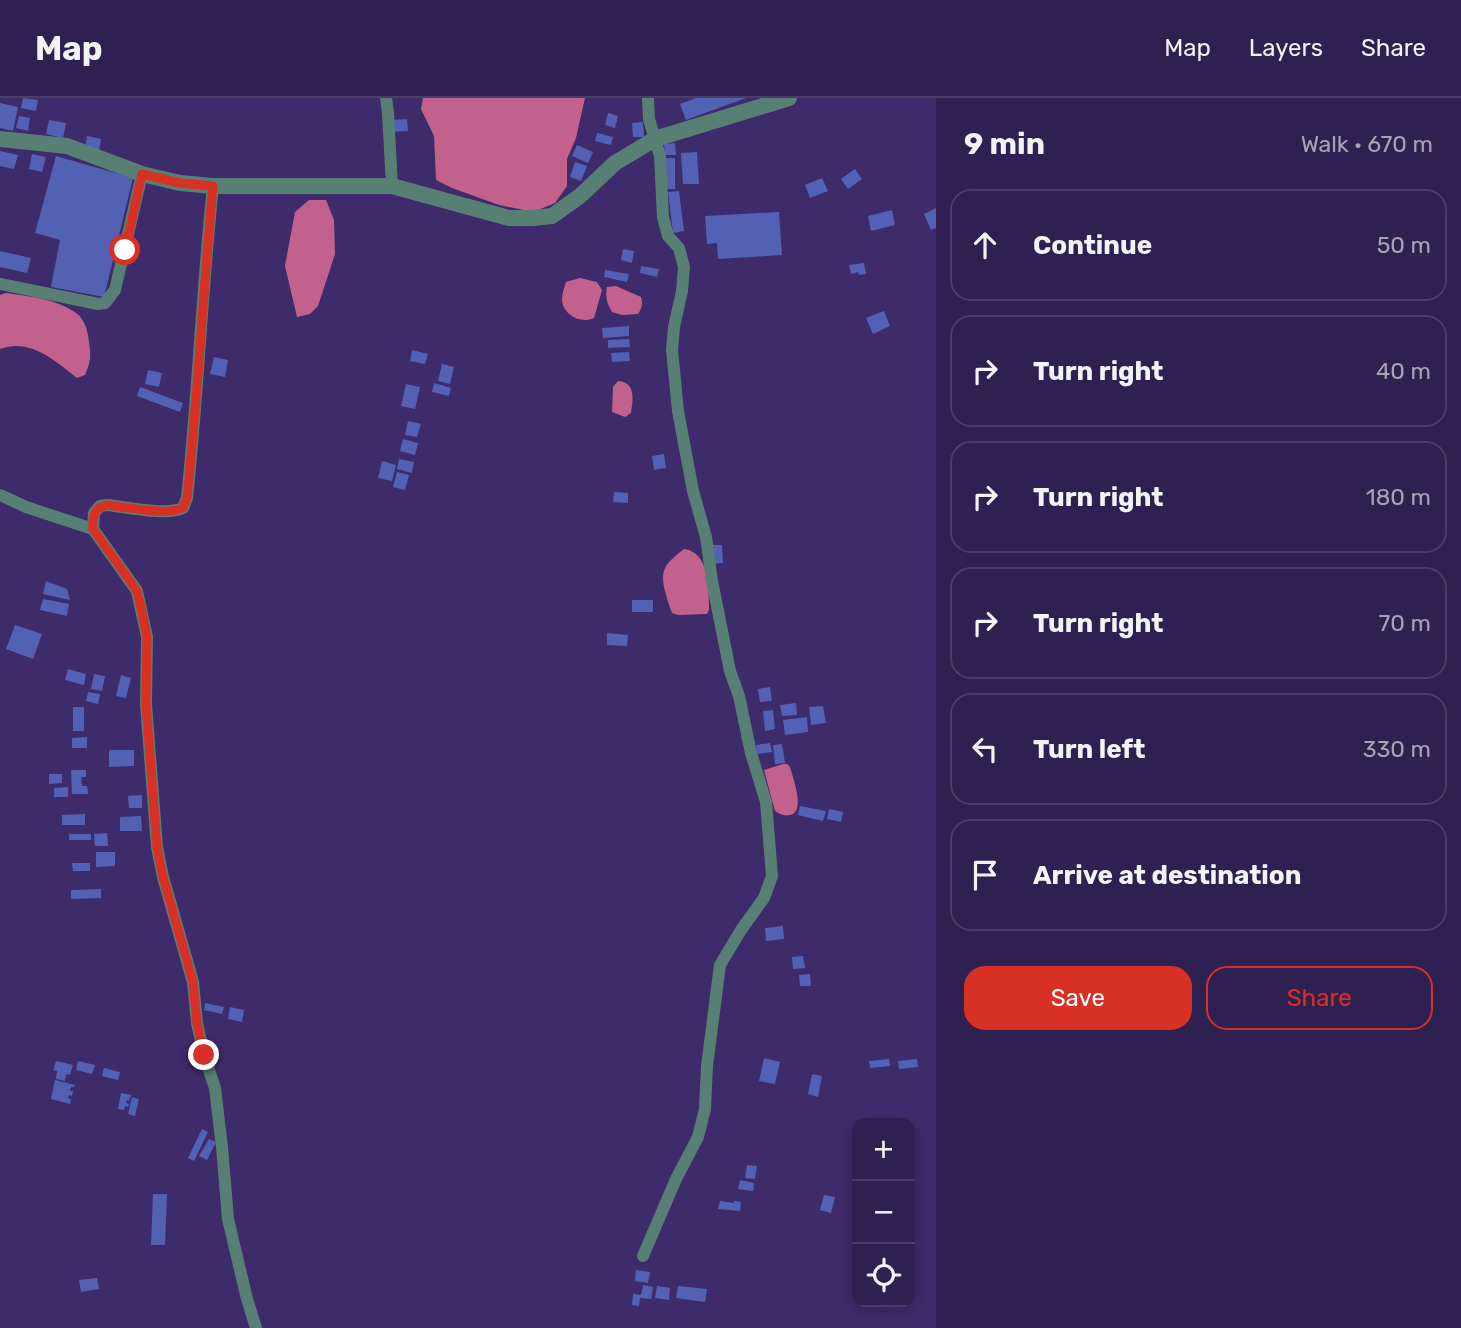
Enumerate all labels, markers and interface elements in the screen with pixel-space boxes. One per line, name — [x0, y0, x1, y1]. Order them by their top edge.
text: Map — [35, 29, 103, 68]
text: Map — [1164, 34, 1211, 62]
text: Layers — [1249, 34, 1323, 62]
text: Share — [1361, 34, 1426, 62]
text: 9 min — [964, 126, 1045, 162]
text: Walk · 670 m — [1301, 130, 1433, 158]
icon: ahead — [966, 226, 1004, 264]
text: Continue — [1033, 230, 1152, 261]
text: 50 m — [1377, 231, 1431, 259]
route start — [109, 234, 140, 265]
icon: right — [966, 352, 1004, 390]
text: Turn right — [1033, 356, 1163, 387]
text: 40 m — [1376, 357, 1431, 385]
icon: right — [966, 478, 1004, 516]
text: Turn right — [1033, 482, 1163, 513]
text: 180 m — [1366, 483, 1431, 511]
icon: right — [966, 604, 1004, 642]
text: Turn right — [1033, 608, 1163, 639]
text: 70 m — [1379, 609, 1431, 637]
icon: left — [966, 730, 1004, 768]
text: Turn left — [1033, 734, 1145, 765]
text: 330 m — [1363, 735, 1431, 763]
icon: arrive — [966, 856, 1004, 894]
text: Arrive at destination — [1033, 860, 1301, 891]
button: Save — [964, 966, 1192, 1030]
button: Share — [1206, 966, 1433, 1030]
route end — [188, 1039, 219, 1070]
map controls — [852, 1118, 915, 1307]
button: + — [852, 1118, 915, 1181]
button: − — [852, 1181, 915, 1244]
button: locate — [852, 1244, 915, 1307]

